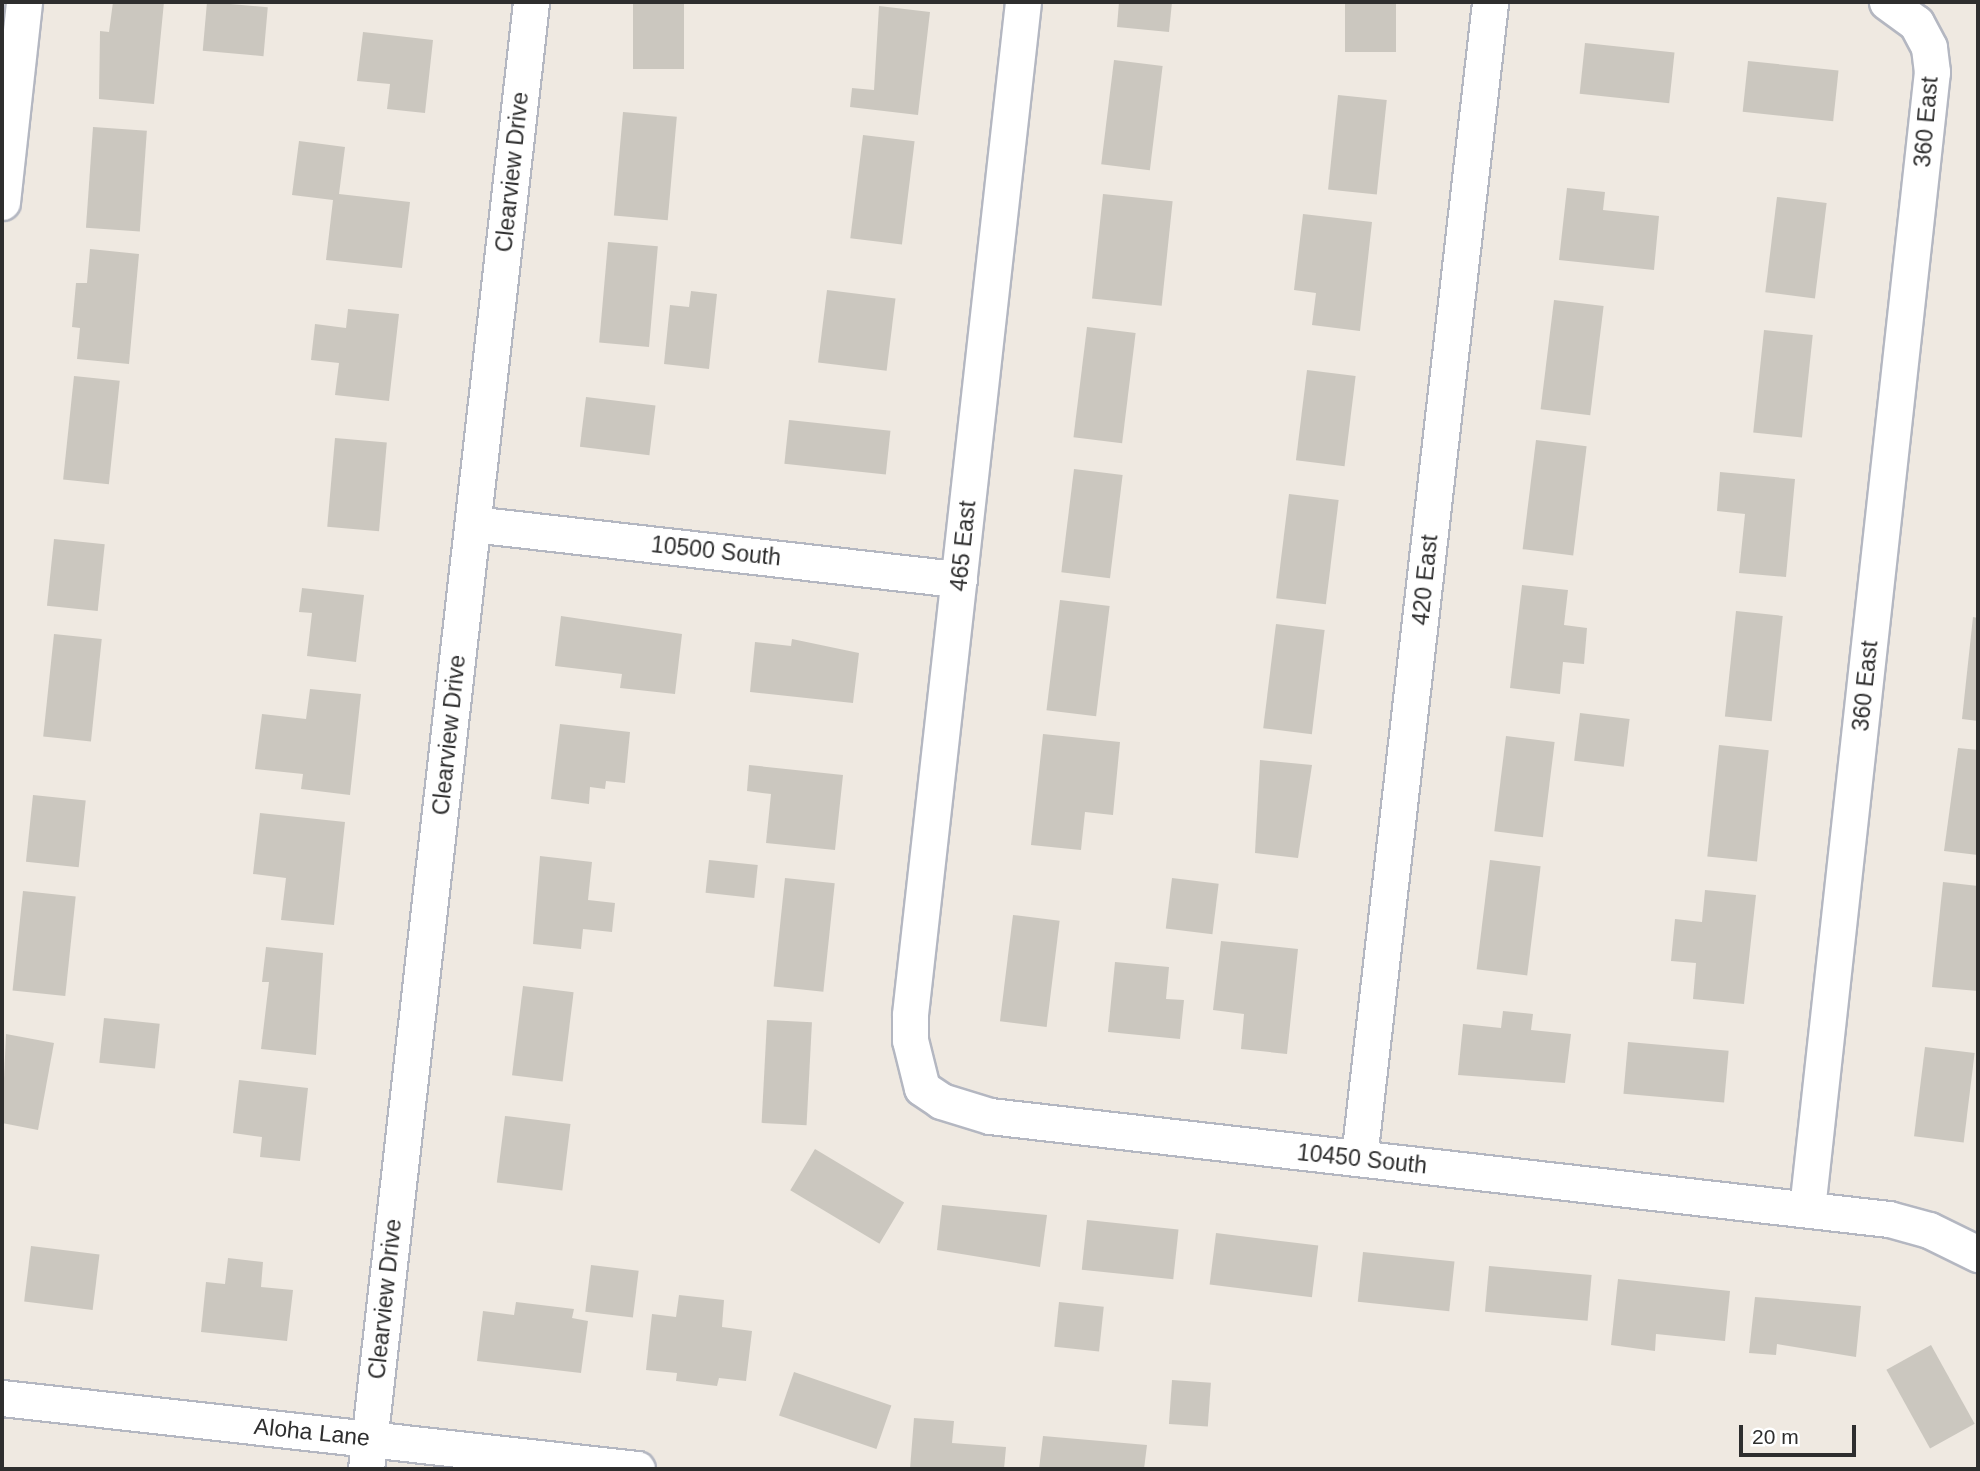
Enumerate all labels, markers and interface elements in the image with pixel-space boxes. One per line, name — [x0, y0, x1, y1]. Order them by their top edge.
street label: 360 East — [1908, 76, 1944, 168]
street label: Clearview Drive — [490, 90, 534, 254]
street label: 465 East — [945, 499, 981, 593]
street label: 10500 South — [650, 530, 782, 572]
street label: 420 East — [1407, 533, 1443, 627]
street label: 360 East — [1847, 639, 1883, 733]
street label: Clearview Drive — [427, 653, 471, 817]
street label: 10450 South — [1296, 1138, 1428, 1180]
street label: Clearview Drive — [363, 1217, 407, 1381]
street label: Aloha Lane — [253, 1412, 371, 1452]
scale bar — [1742, 1412, 1859, 1456]
text: 20 m — [1752, 1425, 1799, 1448]

